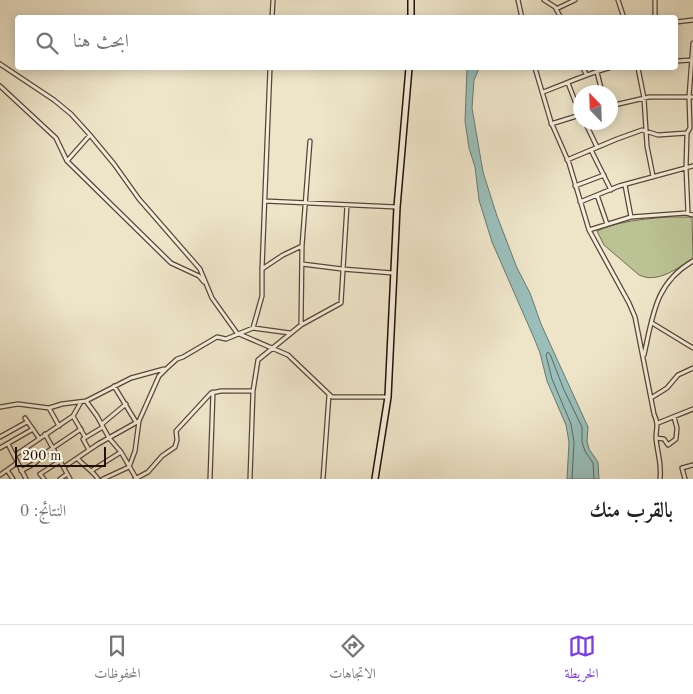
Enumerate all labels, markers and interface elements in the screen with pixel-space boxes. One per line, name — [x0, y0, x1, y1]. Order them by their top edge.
search box — [15, 15, 678, 70]
icon: search — [33, 29, 61, 57]
text: ابحث هنا — [73, 33, 129, 52]
north arrow — [573, 85, 618, 130]
scale bar — [15, 444, 106, 467]
text: 200 m — [22, 449, 61, 463]
text: بالقرب منك — [590, 501, 673, 522]
text: النتائج: 0 — [20, 504, 66, 520]
tab: المحفوظات — [94, 632, 141, 687]
tab: الاتجاهات — [329, 632, 376, 687]
tab: الخريطة — [565, 632, 599, 687]

